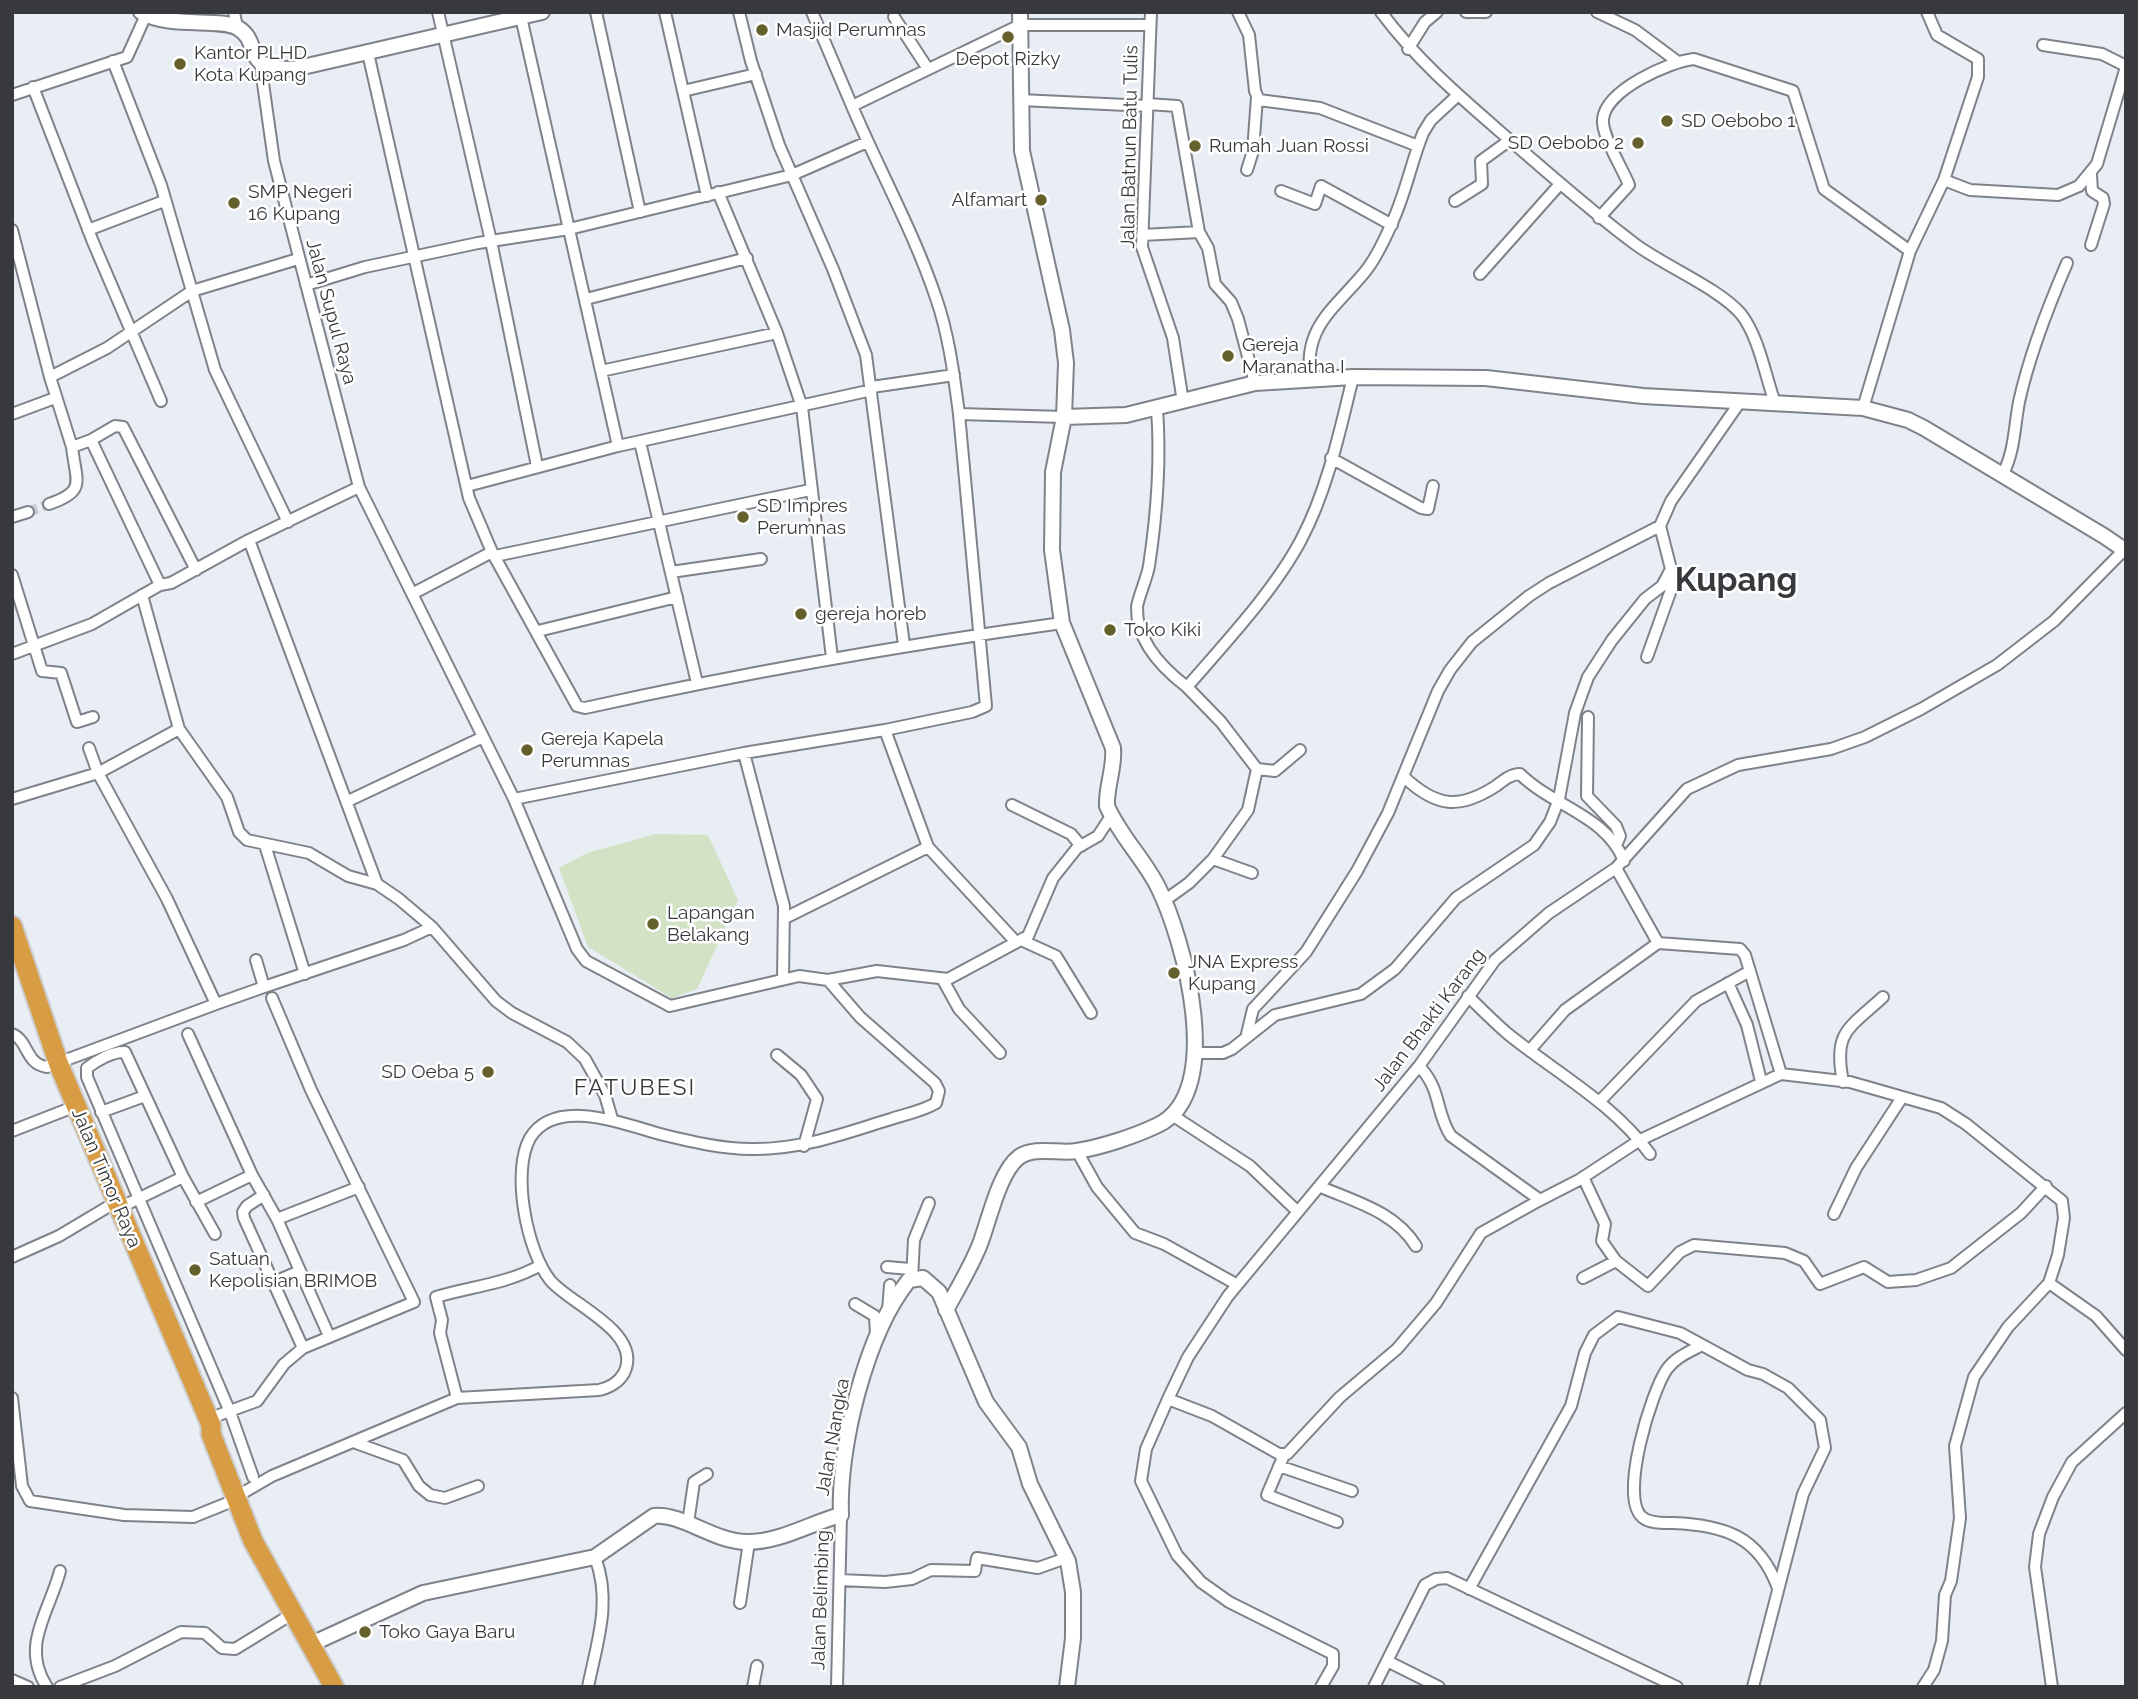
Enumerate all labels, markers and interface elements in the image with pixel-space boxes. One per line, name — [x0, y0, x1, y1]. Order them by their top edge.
place label: Masjid Perumnas — [776, 19, 926, 41]
marker: Masjid Perumnas — [754, 22, 770, 38]
marker: Depot Rizky — [1000, 29, 1016, 45]
place label: Kantor PLHD Kota Kupang — [194, 42, 307, 86]
street label: Jalan Batnun Batu Tulis — [1117, 45, 1143, 249]
place label: Depot Rizky — [956, 48, 1060, 70]
marker: Kantor PLHD Kota Kupang — [172, 56, 188, 72]
place label: SD Oebobo 1 — [1681, 110, 1795, 132]
marker: SD Oebobo 1 — [1659, 113, 1675, 129]
place label: SD Oebobo 2 — [1508, 132, 1624, 154]
place label: Rumah Juan Rossi — [1209, 135, 1369, 157]
marker: SD Oebobo 2 — [1630, 135, 1646, 151]
marker: Rumah Juan Rossi — [1187, 138, 1203, 154]
place label: SMP Negeri 16 Kupang — [248, 181, 352, 225]
place label: Alfamart — [952, 189, 1027, 211]
marker: Alfamart — [1033, 192, 1049, 208]
marker: SMP Negeri 16 Kupang — [226, 195, 242, 211]
street label: Jalan Supul Raya — [301, 237, 361, 387]
place label: Gereja Maranatha I — [1242, 334, 1345, 378]
marker: Gereja Maranatha I — [1220, 348, 1236, 364]
place label: SD Impres Perumnas — [757, 495, 848, 539]
marker: SD Impres Perumnas — [735, 509, 751, 525]
district label: Kupang — [1675, 561, 1797, 601]
place label: gereja horeb — [815, 603, 927, 625]
marker: gereja horeb — [793, 606, 809, 622]
place label: Toko Kiki — [1124, 619, 1201, 641]
marker: Toko Kiki — [1102, 622, 1118, 638]
place label: Gereja Kapela Perumnas — [541, 728, 664, 772]
marker: Gereja Kapela Perumnas — [519, 742, 535, 758]
place label: Lapangan Belakang — [667, 902, 755, 946]
marker: Lapangan Belakang — [645, 916, 661, 932]
street label: Jalan Bhakti Karang — [1368, 944, 1490, 1096]
place label: JNA Express Kupang — [1188, 951, 1298, 995]
marker: JNA Express Kupang — [1166, 965, 1182, 981]
place label: SD Oeba 5 — [381, 1061, 474, 1083]
marker: SD Oeba 5 — [480, 1064, 496, 1080]
district label: FATUBESI — [575, 1074, 695, 1102]
street label: Jalan Timor Raya — [66, 1105, 146, 1251]
place label: Satuan Kepolisian BRIMOB — [209, 1248, 377, 1292]
marker: Satuan Kepolisian BRIMOB — [187, 1262, 203, 1278]
street label: Jalan Nangka — [811, 1376, 855, 1498]
street label: Jalan Belimbing — [807, 1530, 835, 1670]
place label: Toko Gaya Baru — [379, 1621, 515, 1643]
marker: Toko Gaya Baru — [357, 1624, 373, 1640]

